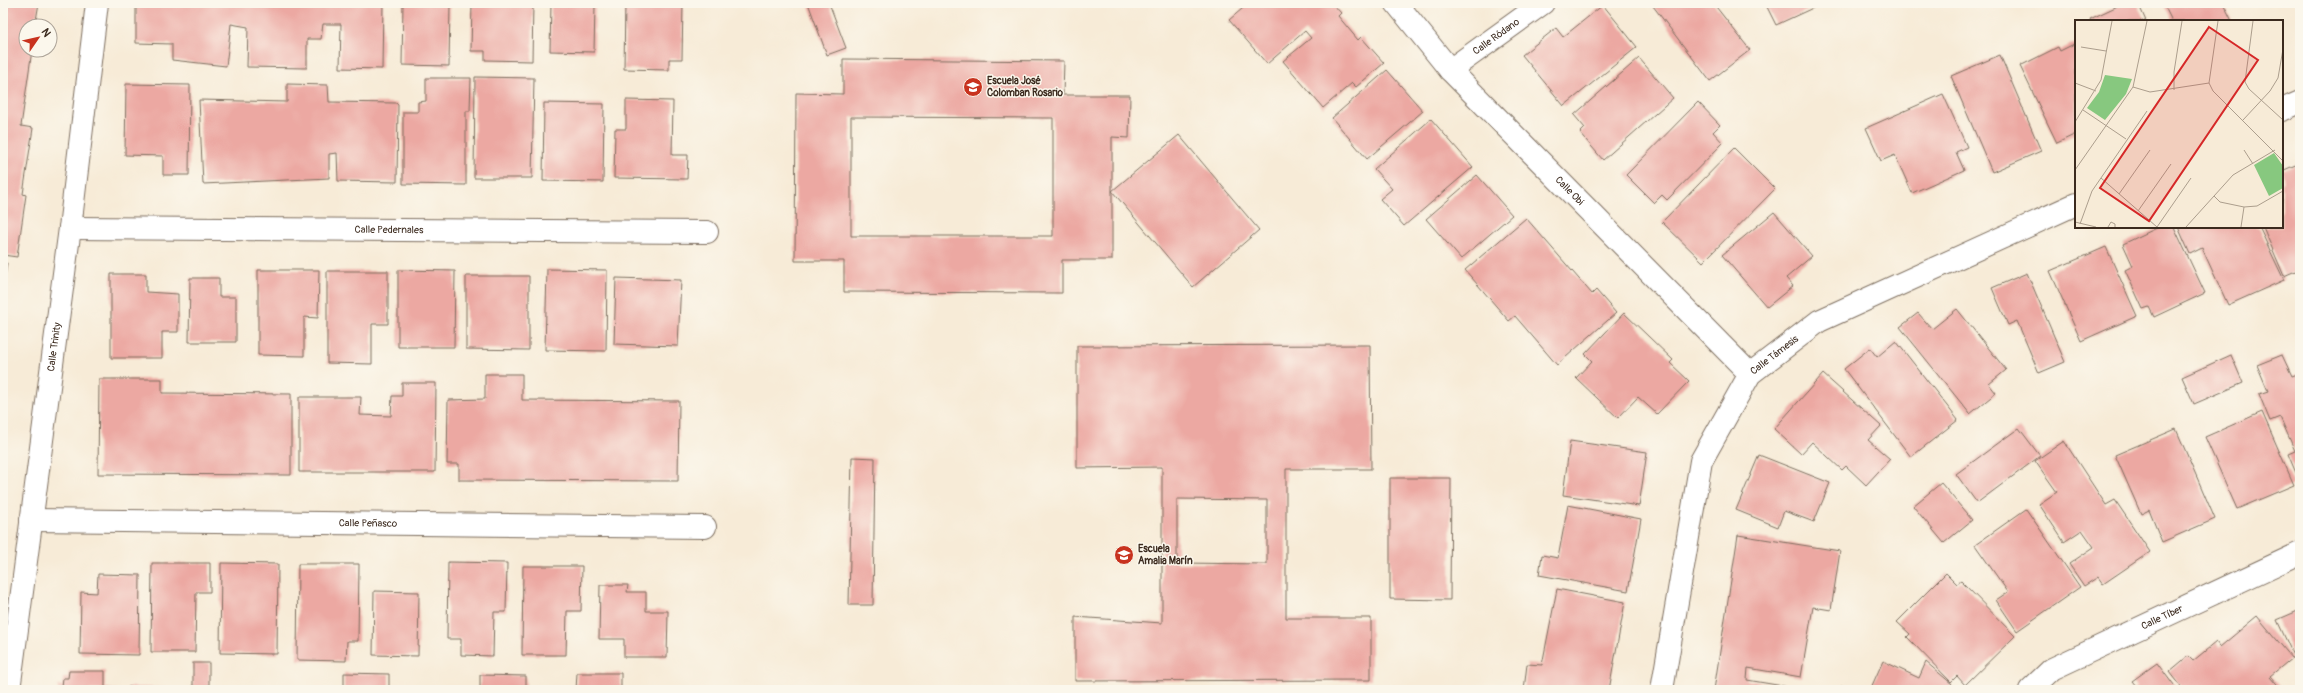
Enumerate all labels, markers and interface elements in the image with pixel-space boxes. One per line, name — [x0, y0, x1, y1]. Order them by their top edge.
street label: Calle Ródano — [1471, 16, 1522, 57]
north arrow — [18, 18, 58, 58]
inset map — [2075, 20, 2283, 228]
text: N — [38, 26, 54, 40]
place label: Escuela José Colomban Rosario — [987, 75, 1064, 99]
school or university icon: Escuela José Colomban Rosario — [962, 76, 984, 98]
street label: Calle Obi — [1553, 174, 1586, 208]
street label: Calle Pedernales — [355, 224, 424, 236]
street label: Calle Trinity — [45, 321, 64, 372]
street label: Calle Támesis — [1748, 333, 1801, 377]
street label: Calle Peñasco — [339, 517, 398, 530]
place label: Escuela Amalia Marín — [1138, 543, 1193, 567]
school or university icon: Escuela Amalia Marín — [1113, 544, 1135, 566]
street label: Calle Tíber — [2139, 602, 2185, 632]

